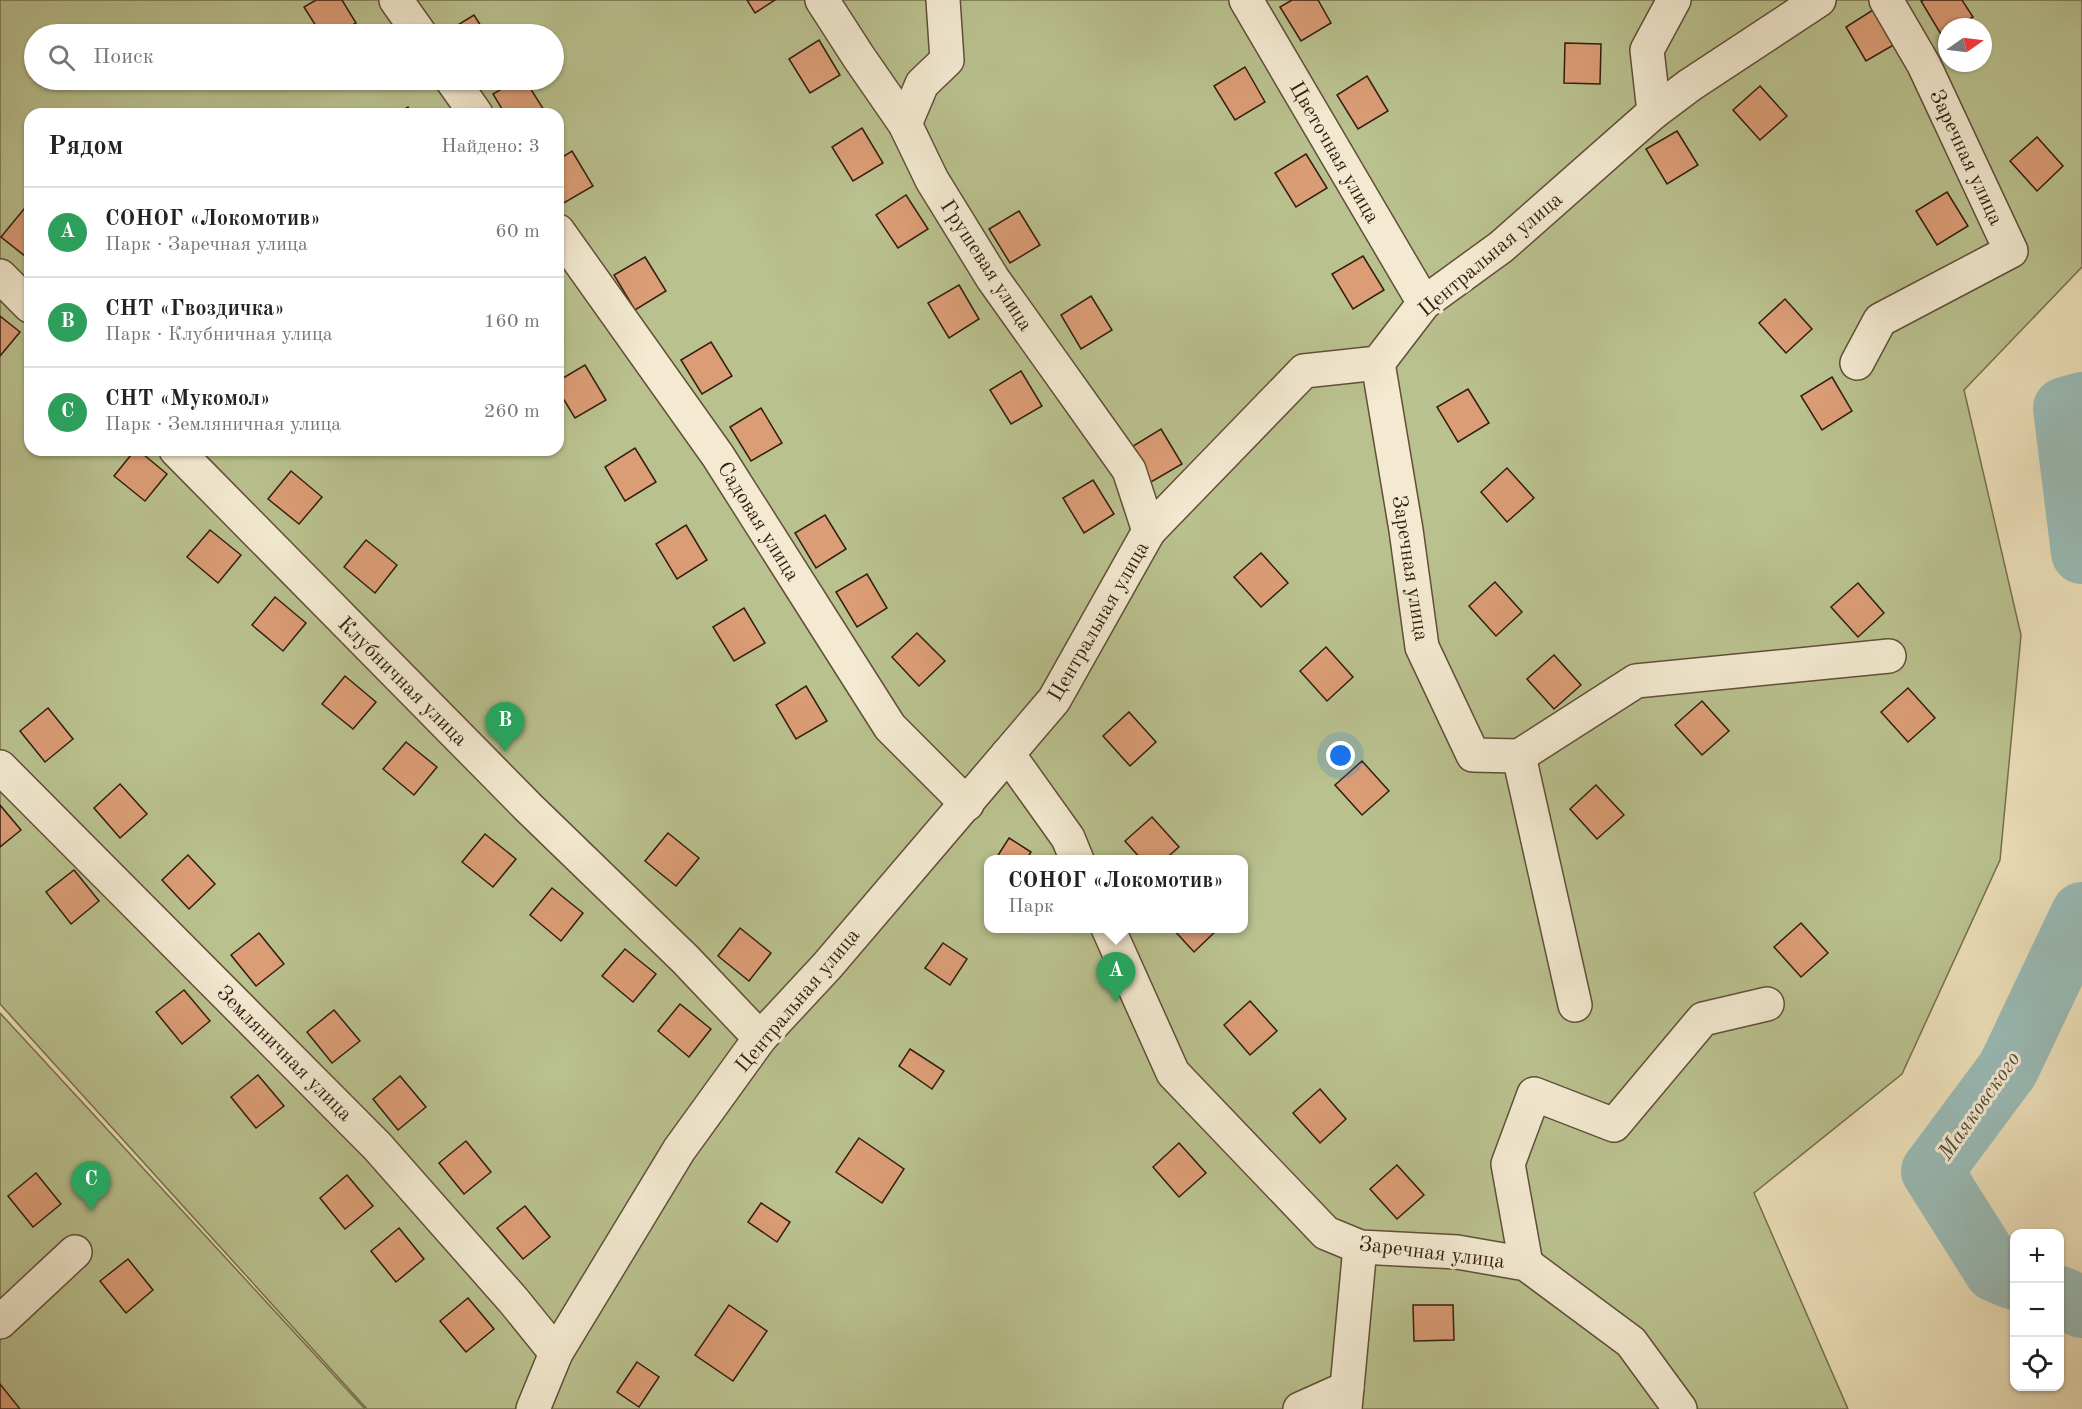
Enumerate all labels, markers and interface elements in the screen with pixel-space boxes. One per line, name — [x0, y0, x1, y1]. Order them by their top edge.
north arrow — [1938, 18, 1992, 72]
search box — [24, 24, 564, 90]
icon: search — [45, 41, 78, 74]
text: Поиск — [93, 46, 154, 68]
street label: Цветочная улица — [1285, 78, 1383, 227]
street label: Заречная улица — [1925, 87, 2006, 229]
text: Рядом — [48, 134, 123, 160]
text: Найдено: 3 — [441, 137, 540, 157]
street label: Центральная улица — [1415, 189, 1567, 321]
street label: Грушевая улица — [936, 196, 1036, 335]
text: СОНОГ «Локомотив» — [105, 208, 321, 230]
text: A — [60, 222, 75, 242]
text: 60 m — [495, 222, 540, 242]
text: Парк · Заречная улица — [105, 235, 308, 255]
text: СНТ «Гвоздичка» — [105, 298, 285, 320]
text: B — [60, 312, 75, 332]
text: 160 m — [484, 312, 540, 332]
text: Парк · Клубничная улица — [105, 325, 333, 345]
text: СНТ «Мукомол» — [105, 388, 271, 410]
text: C — [61, 402, 74, 422]
text: 260 m — [484, 402, 540, 422]
text: Парк · Земляничная улица — [105, 415, 341, 435]
street label: Садовая улица — [713, 459, 803, 585]
street label: Заречная улица — [1388, 494, 1431, 642]
street label: Центральная улица — [1045, 538, 1154, 705]
street label: Клубничная улица — [333, 613, 471, 751]
pin: B — [486, 702, 524, 752]
your location — [1326, 741, 1355, 770]
popup — [984, 855, 1248, 933]
text: СОНОГ «Локомотив» — [1008, 870, 1224, 892]
text: Парк — [1008, 897, 1054, 917]
street label: Центральная улица — [732, 925, 864, 1077]
pin: A — [1096, 952, 1136, 1002]
street label: Земляничная улица — [212, 982, 356, 1126]
water label: Маяковского — [1934, 1048, 2025, 1165]
pin: C — [72, 1162, 110, 1211]
map controls — [2010, 1229, 2064, 1391]
button: + — [2010, 1229, 2064, 1283]
street label: Заречная улица — [1358, 1234, 1506, 1273]
button: − — [2010, 1283, 2064, 1337]
button: locate — [2010, 1337, 2064, 1391]

